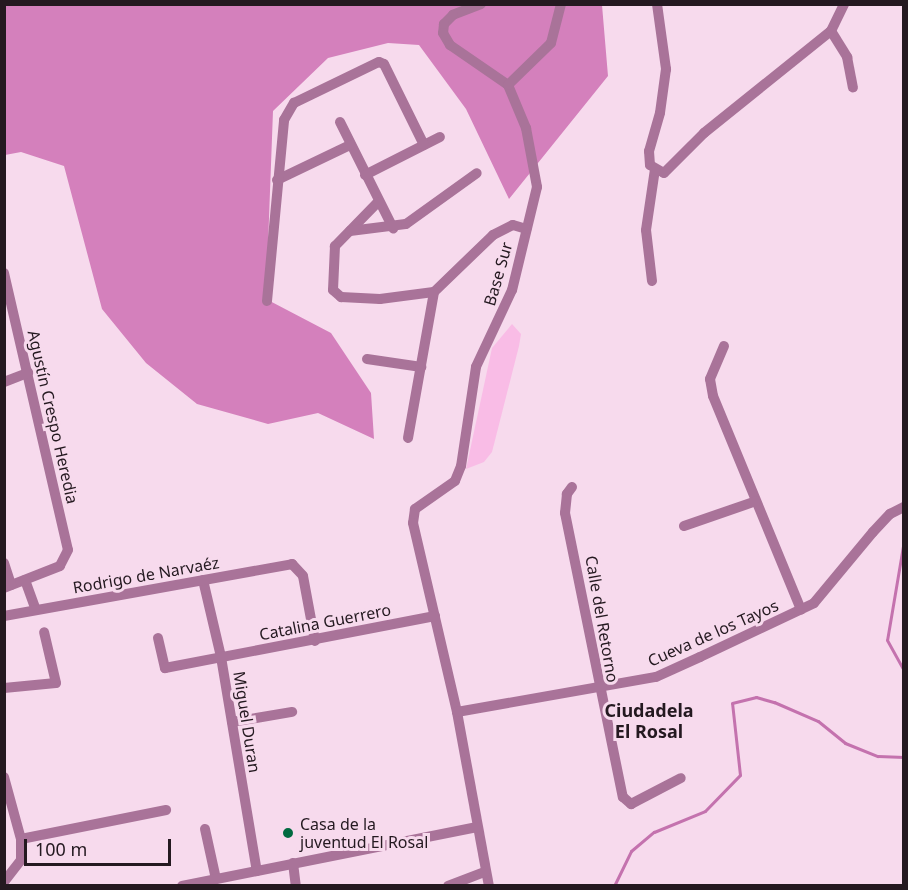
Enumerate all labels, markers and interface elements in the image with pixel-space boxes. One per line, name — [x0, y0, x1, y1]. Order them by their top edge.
street label: Base Sur — [480, 240, 516, 308]
street label: Agustín Crespo Heredia — [24, 328, 82, 506]
street label: Rodrigo de Narvaéz — [71, 553, 221, 597]
street label: Calle del Retorno — [581, 554, 623, 684]
street label: Cueva de los Tayos — [645, 596, 781, 670]
street label: Catalina Guerrero — [258, 600, 392, 644]
street label: Miguel Duran — [230, 670, 264, 774]
district label: Ciudadela El Rosal — [604, 700, 694, 742]
place label: Casa de la juventud El Rosal — [300, 814, 428, 852]
marker: Casa de la juventud El Rosal — [281, 826, 295, 840]
scale bar — [27, 827, 174, 865]
text: 100 m — [35, 837, 87, 861]

